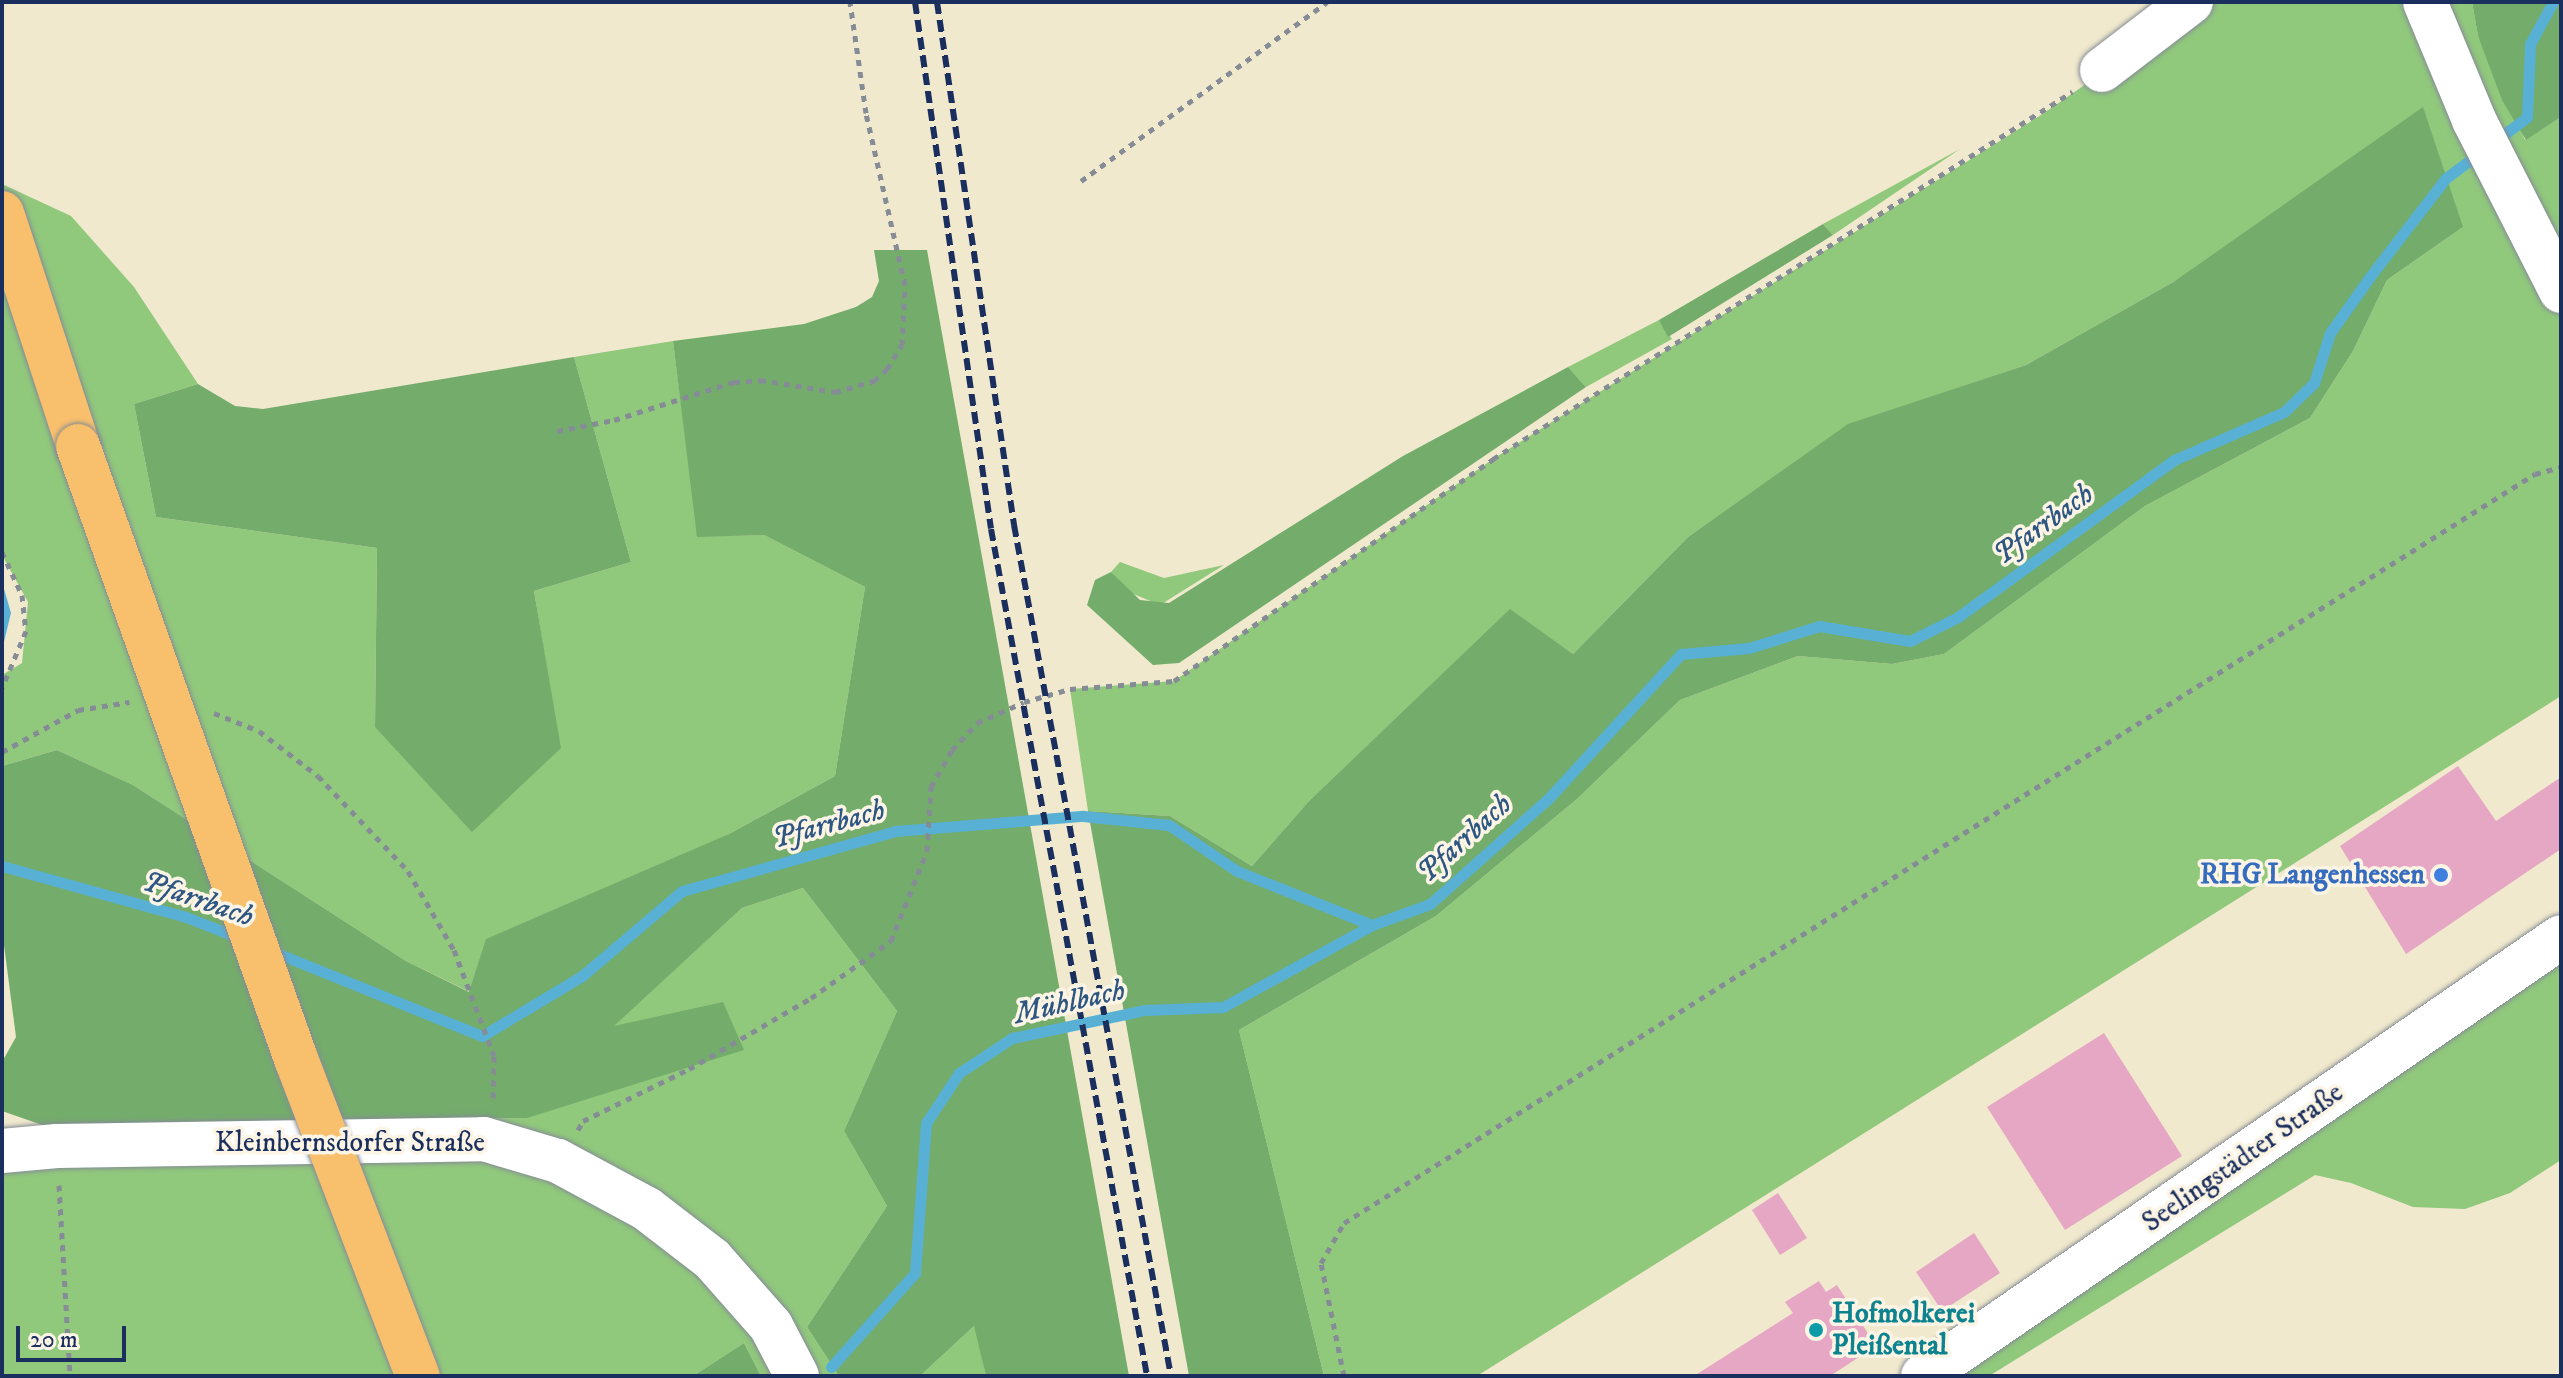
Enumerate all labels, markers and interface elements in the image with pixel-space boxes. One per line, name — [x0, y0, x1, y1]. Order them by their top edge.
water label: Pfarrbach — [1987, 477, 2101, 573]
water label: Pfarrbach — [1410, 787, 1520, 891]
water label: Pfarrbach — [769, 793, 889, 857]
place label: RHG Langenhessen — [2200, 858, 2425, 892]
water label: Pfarrbach — [138, 864, 258, 936]
marker: RHG Langenhessen — [2432, 866, 2450, 884]
water label: Mühlbach — [1011, 973, 1129, 1033]
street label: Seelingstädter Straße — [2136, 1076, 2350, 1240]
street label: Kleinbernsdorfer Straße — [215, 1126, 485, 1160]
place label: Hofmolkerei Pleißental — [1832, 1297, 1975, 1363]
scale bar — [20, 1310, 130, 1360]
marker: Hofmolkerei Pleißental — [1807, 1321, 1825, 1339]
text: 20 m — [30, 1325, 78, 1355]

